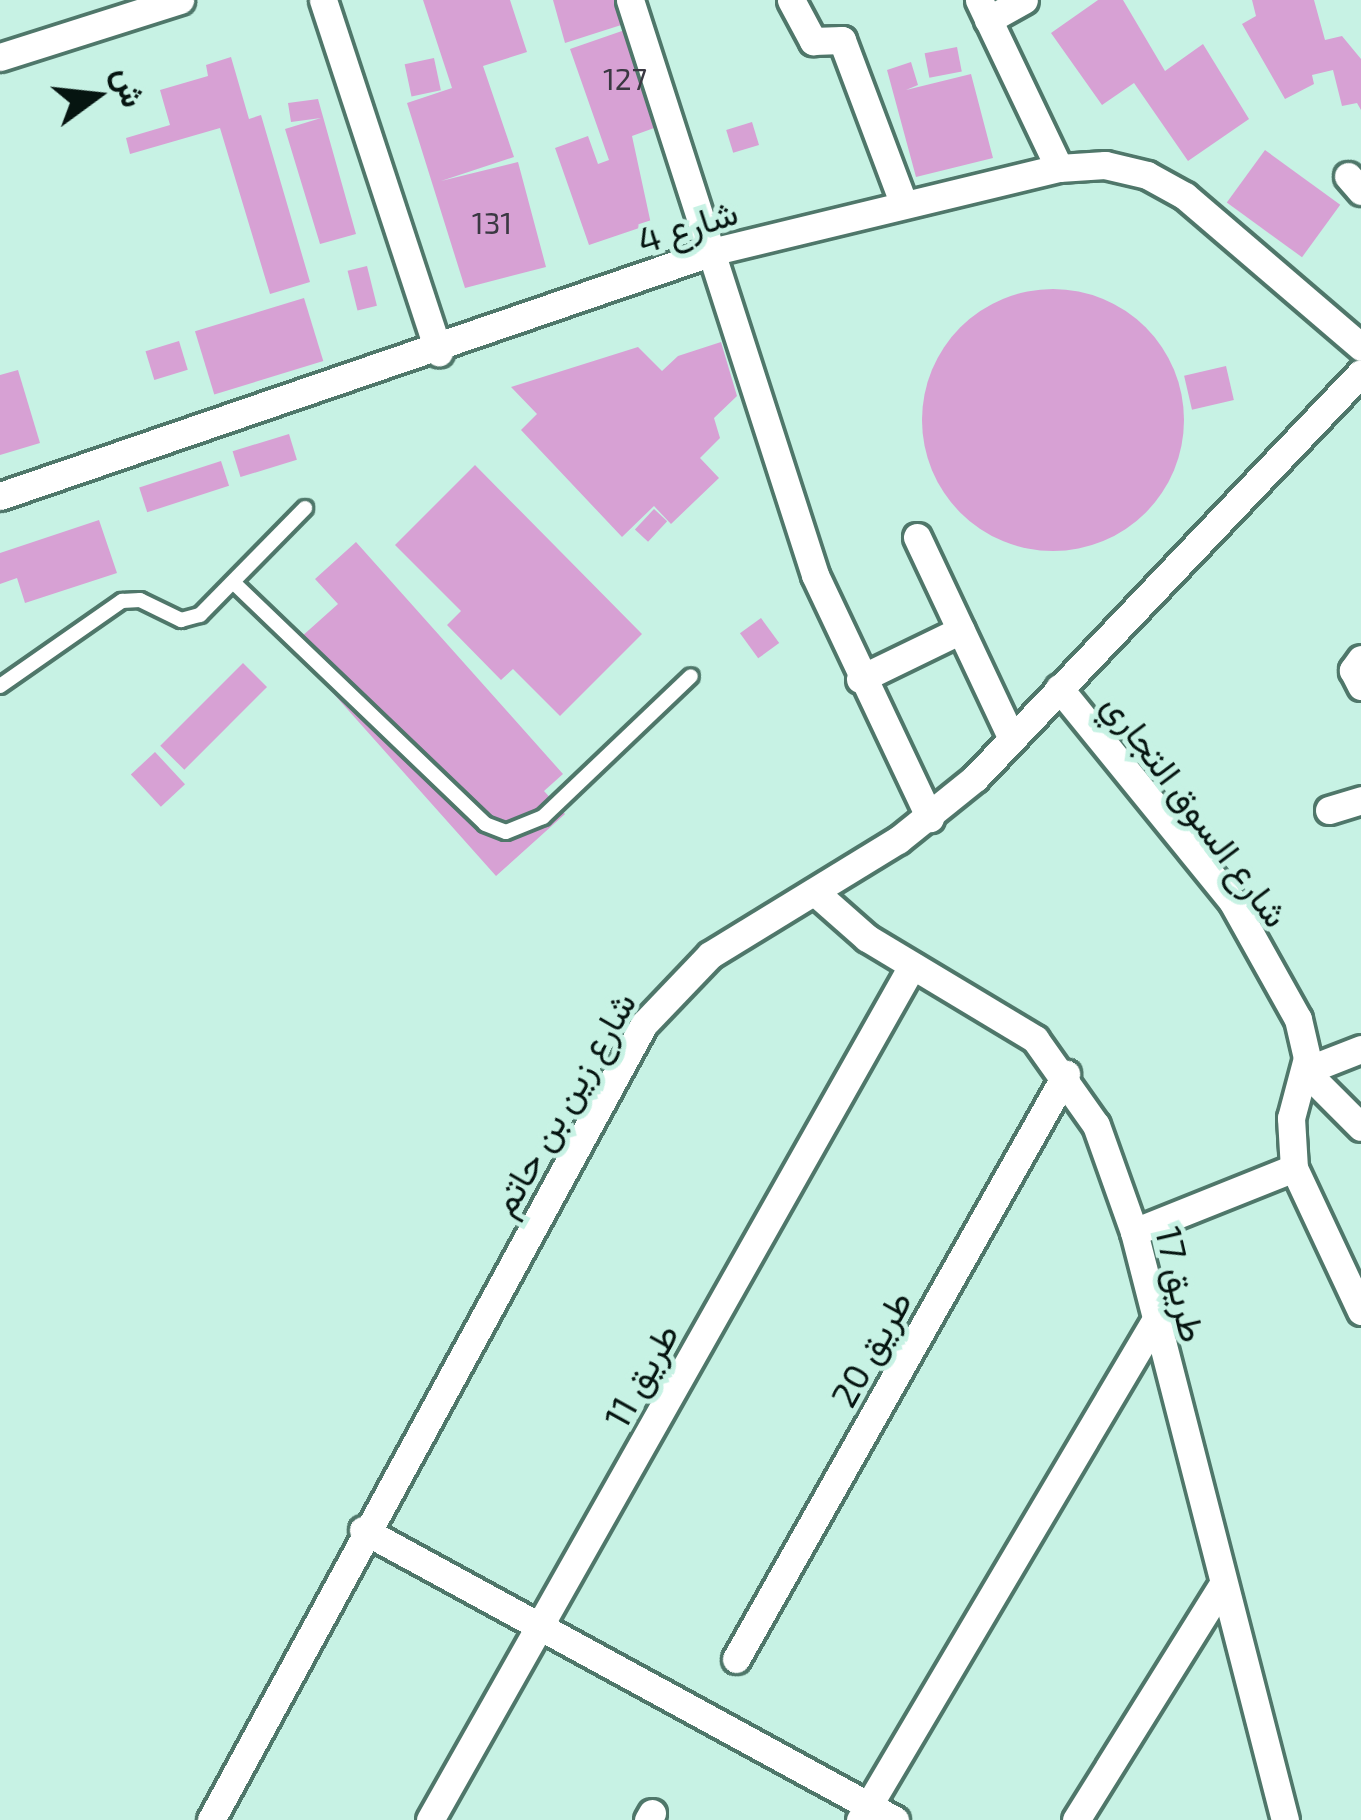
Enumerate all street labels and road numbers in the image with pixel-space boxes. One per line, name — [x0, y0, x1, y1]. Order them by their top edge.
street label: شارع 4 — [632, 189, 742, 261]
street label: شارع السوق التجاري — [1095, 683, 1299, 935]
street label: شارع زين بن حاتم — [480, 983, 644, 1223]
street label: طريق 17 — [1148, 1222, 1216, 1346]
street label: طريق 20 — [820, 1282, 920, 1414]
street label: طريق 11 — [594, 1315, 686, 1435]

